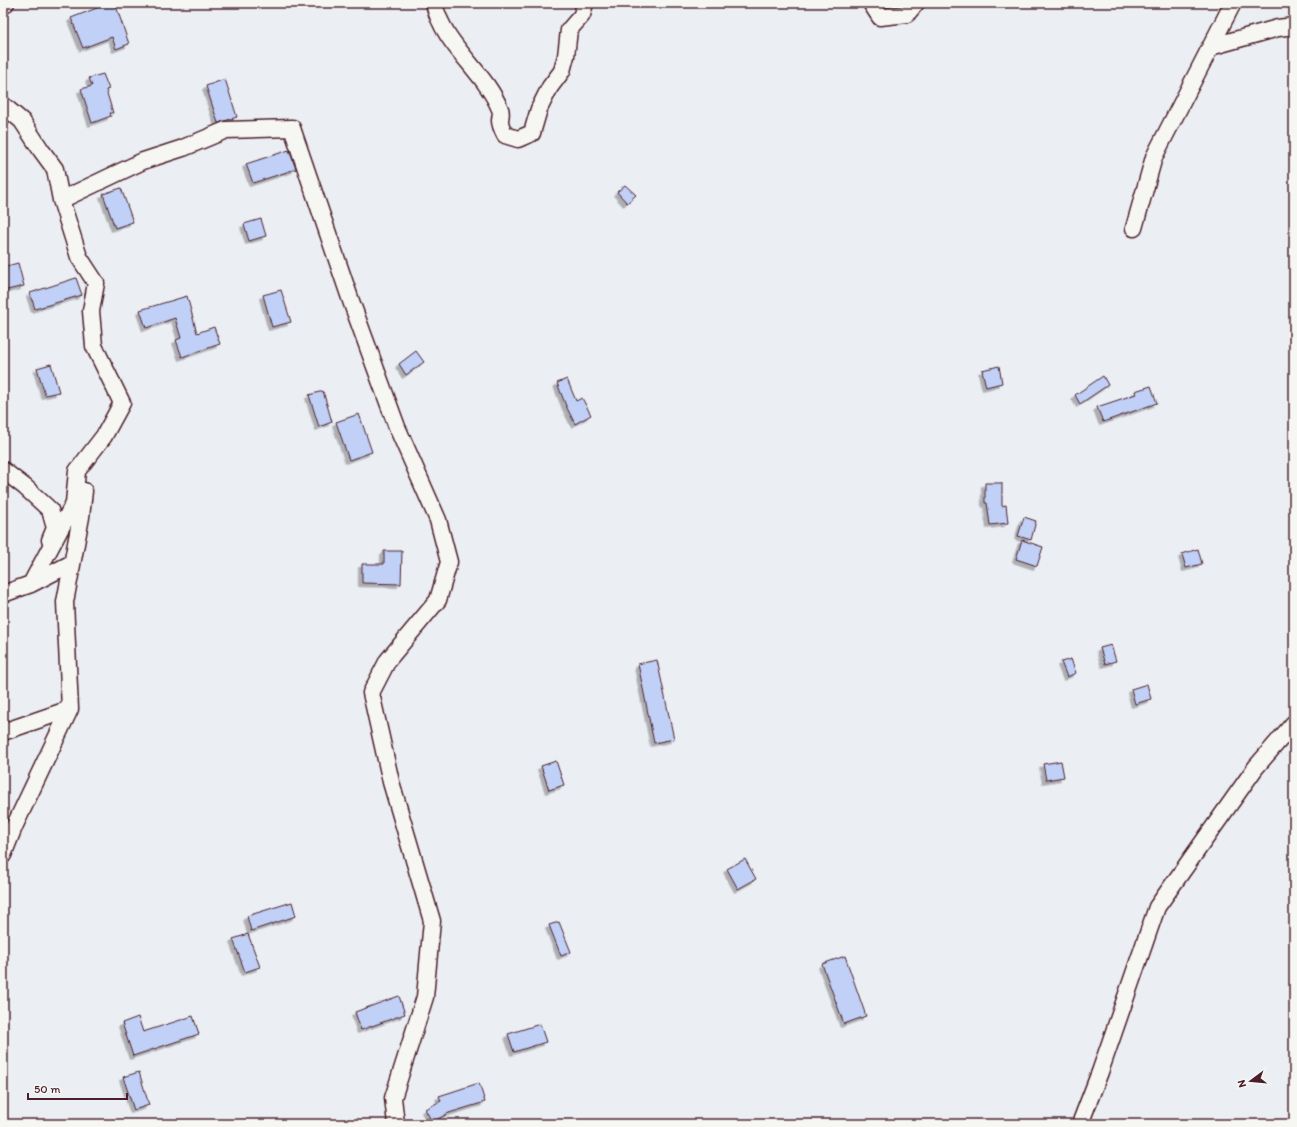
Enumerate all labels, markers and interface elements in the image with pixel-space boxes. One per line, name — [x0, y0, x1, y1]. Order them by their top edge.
north arrow — [1231, 1061, 1271, 1101]
scale bar — [28, 1075, 127, 1101]
text: N — [1235, 1078, 1249, 1089]
text: 50 m — [34, 1082, 60, 1096]

